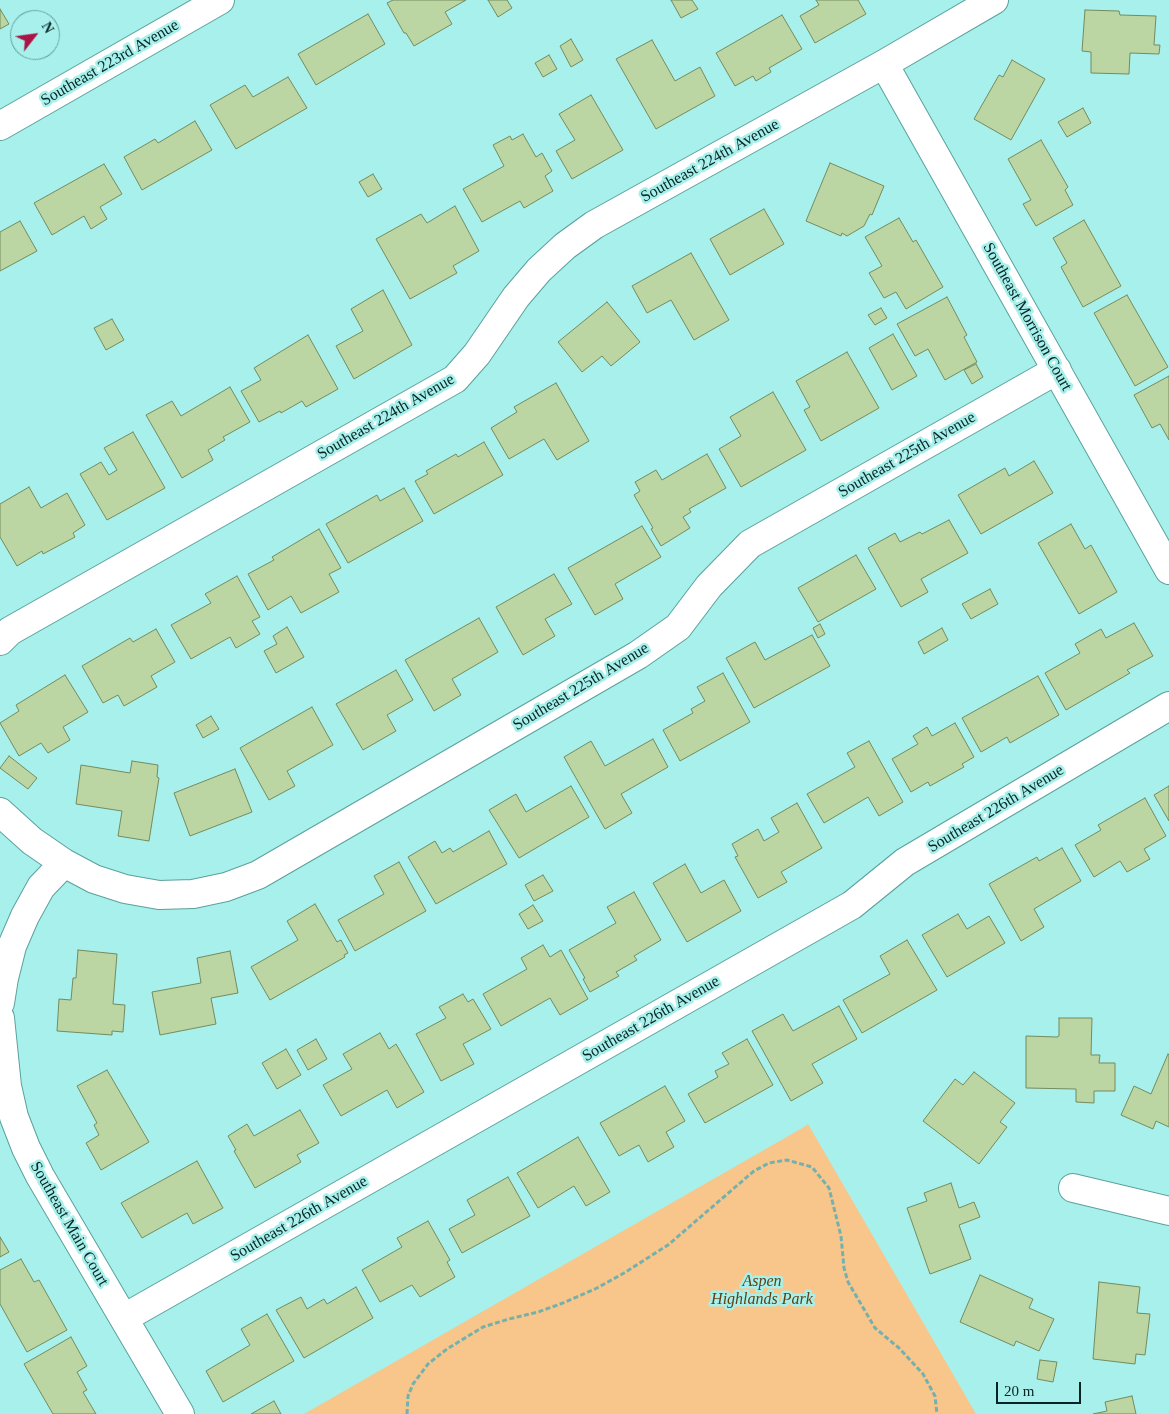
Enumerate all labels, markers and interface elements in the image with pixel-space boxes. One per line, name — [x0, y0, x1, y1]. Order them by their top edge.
north arrow — [10, 10, 60, 60]
street label: Southeast 223rd Avenue — [38, 16, 182, 110]
text: N — [39, 20, 57, 36]
street label: Southeast 224th Avenue — [637, 115, 783, 207]
street label: Southeast Morrison Court — [978, 240, 1076, 394]
street label: Southeast 224th Avenue — [314, 370, 458, 464]
street label: Southeast 225th Avenue — [835, 408, 979, 502]
street label: Southeast 225th Avenue — [510, 639, 652, 735]
street label: Southeast 226th Avenue — [925, 761, 1067, 857]
street label: Southeast 226th Avenue — [579, 972, 723, 1066]
street label: Southeast Main Court — [26, 1158, 112, 1290]
street label: Southeast 226th Avenue — [227, 1172, 371, 1266]
park label: Aspen Highlands Park — [711, 1272, 813, 1310]
scale bar — [999, 1372, 1084, 1404]
text: 20 m — [1004, 1383, 1034, 1399]

